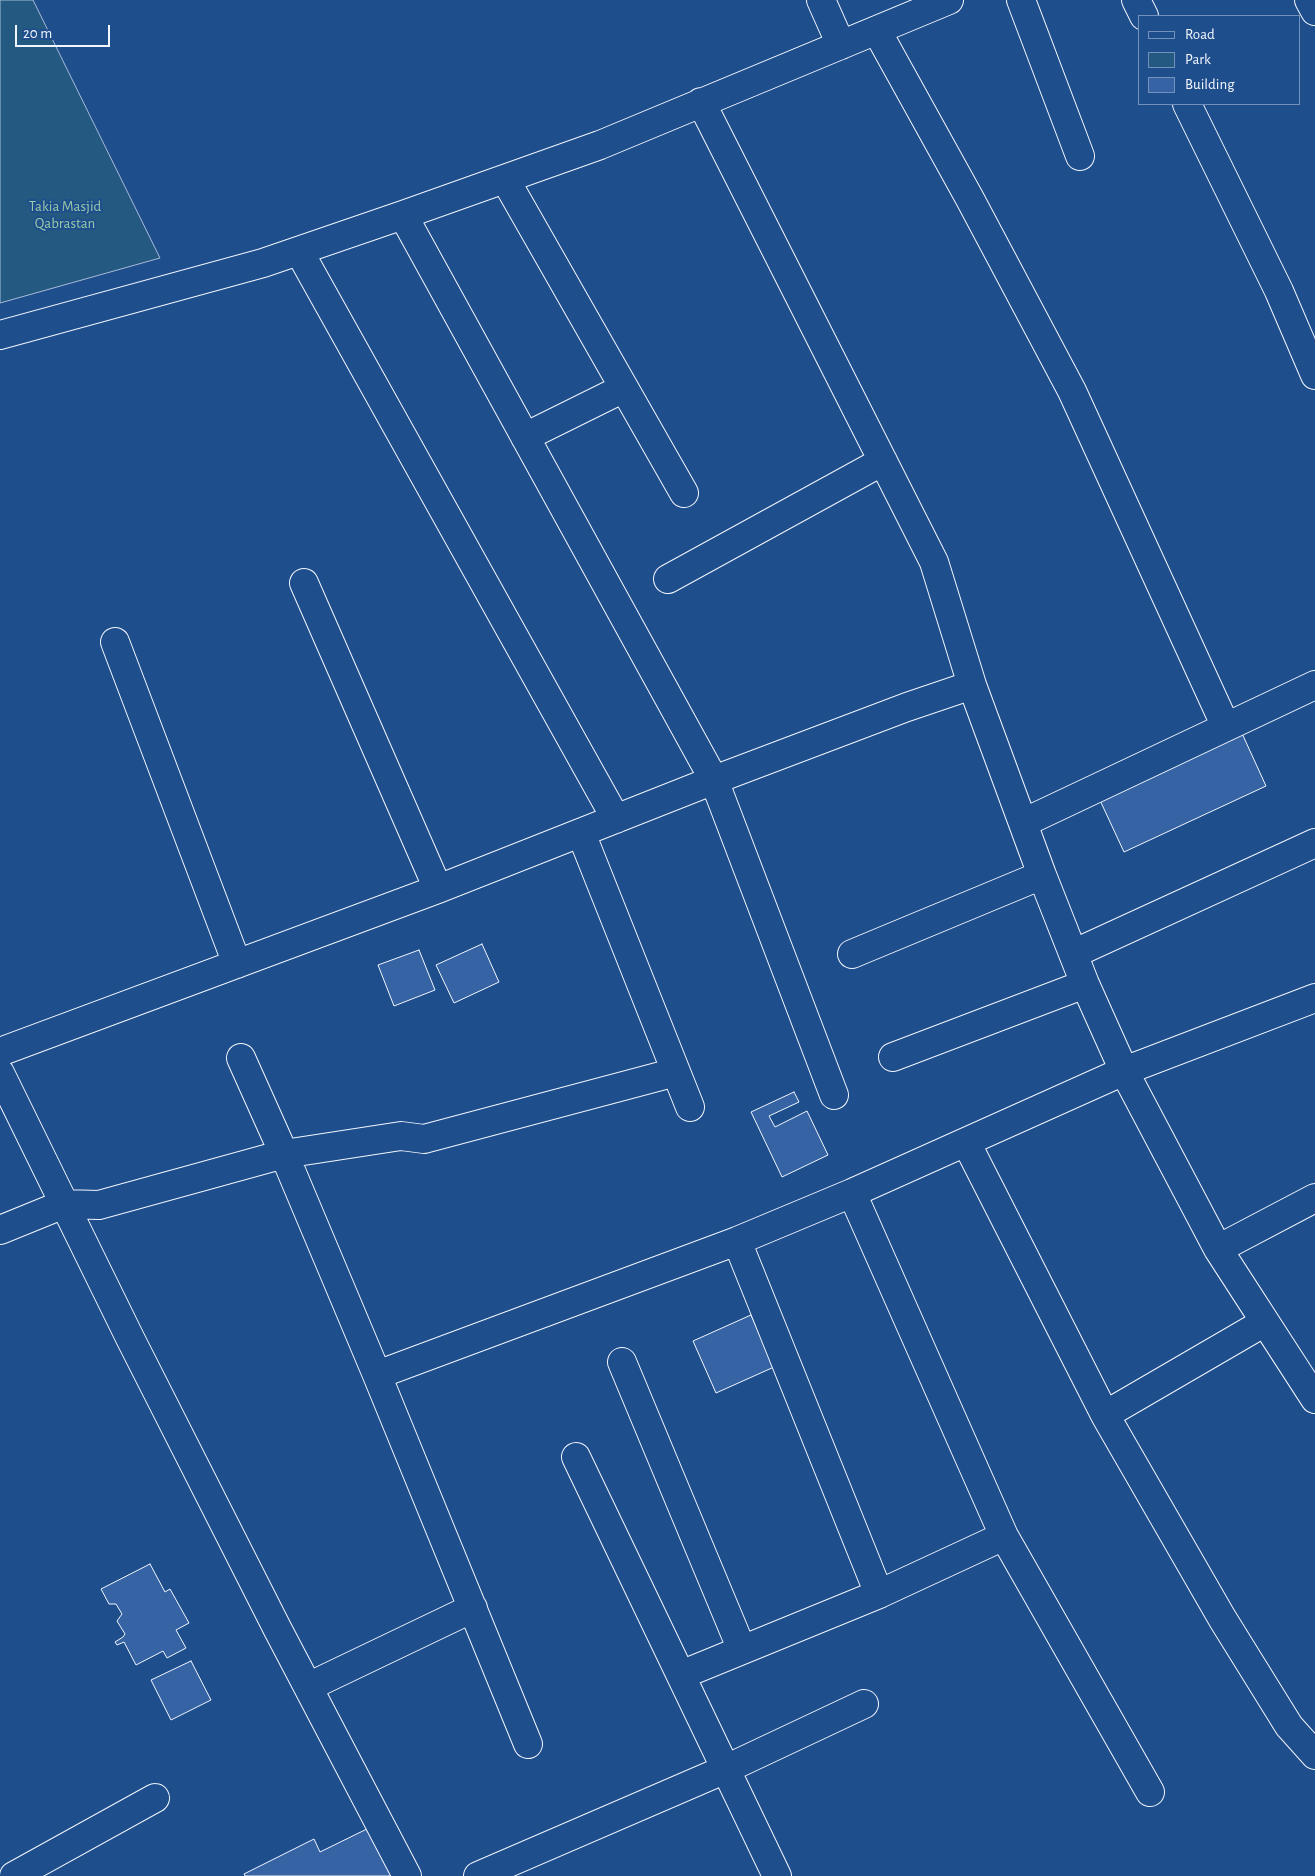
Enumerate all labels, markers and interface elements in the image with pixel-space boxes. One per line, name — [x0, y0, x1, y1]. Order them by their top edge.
scale bar — [18, 15, 112, 47]
legend — [1138, 15, 1300, 105]
text: 20 m — [23, 26, 52, 41]
text: Road — [1185, 27, 1215, 42]
text: Park — [1185, 52, 1211, 67]
text: Building — [1185, 77, 1235, 92]
park label: Takia Masjid Qabrastan — [29, 197, 101, 232]

